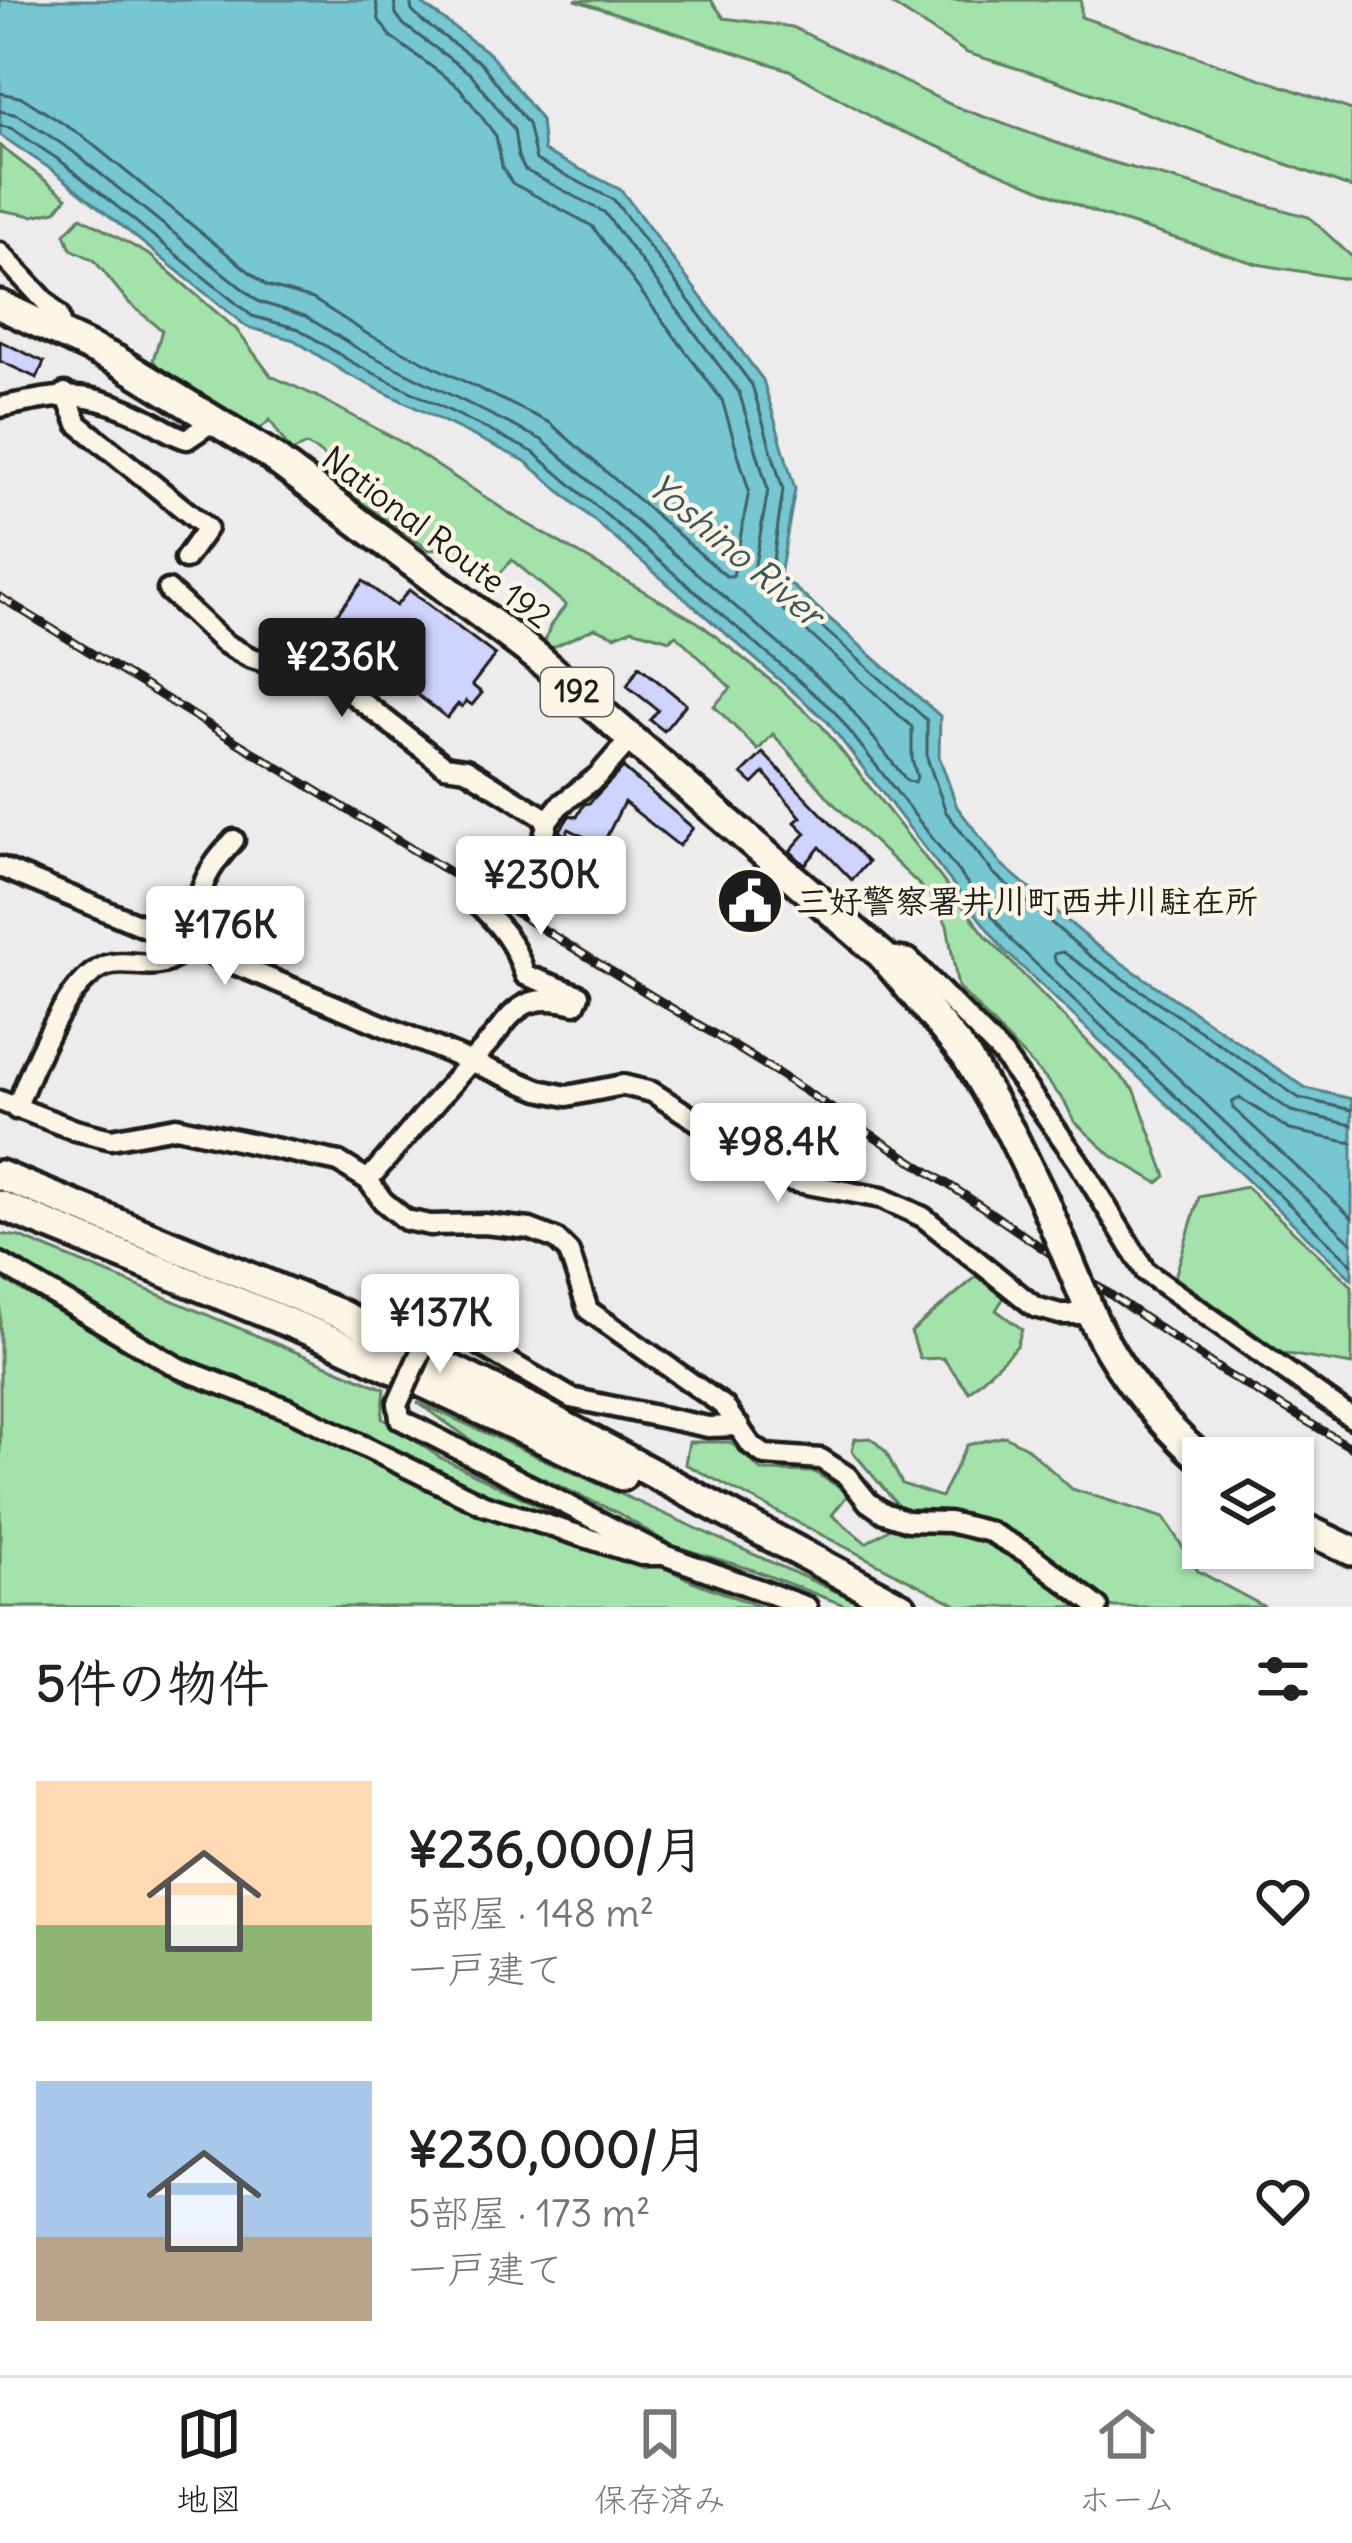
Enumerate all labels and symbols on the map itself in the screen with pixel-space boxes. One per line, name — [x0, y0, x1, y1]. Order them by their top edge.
street label: National Route 192 — [314, 437, 560, 637]
water label: Yoshino River — [639, 464, 836, 640]
pin: ¥236K — [258, 618, 426, 720]
road number: 192 — [541, 668, 613, 716]
pin: ¥230K — [457, 836, 625, 938]
public building icon: 三好警察署井川町西井川駐在所 — [715, 866, 785, 936]
place label: 三好警察署井川町西井川駐在所 — [796, 880, 1258, 922]
pin: ¥176K — [141, 886, 309, 988]
pin: ¥98.4K — [680, 1103, 876, 1205]
pin: ¥137K — [356, 1274, 524, 1376]

